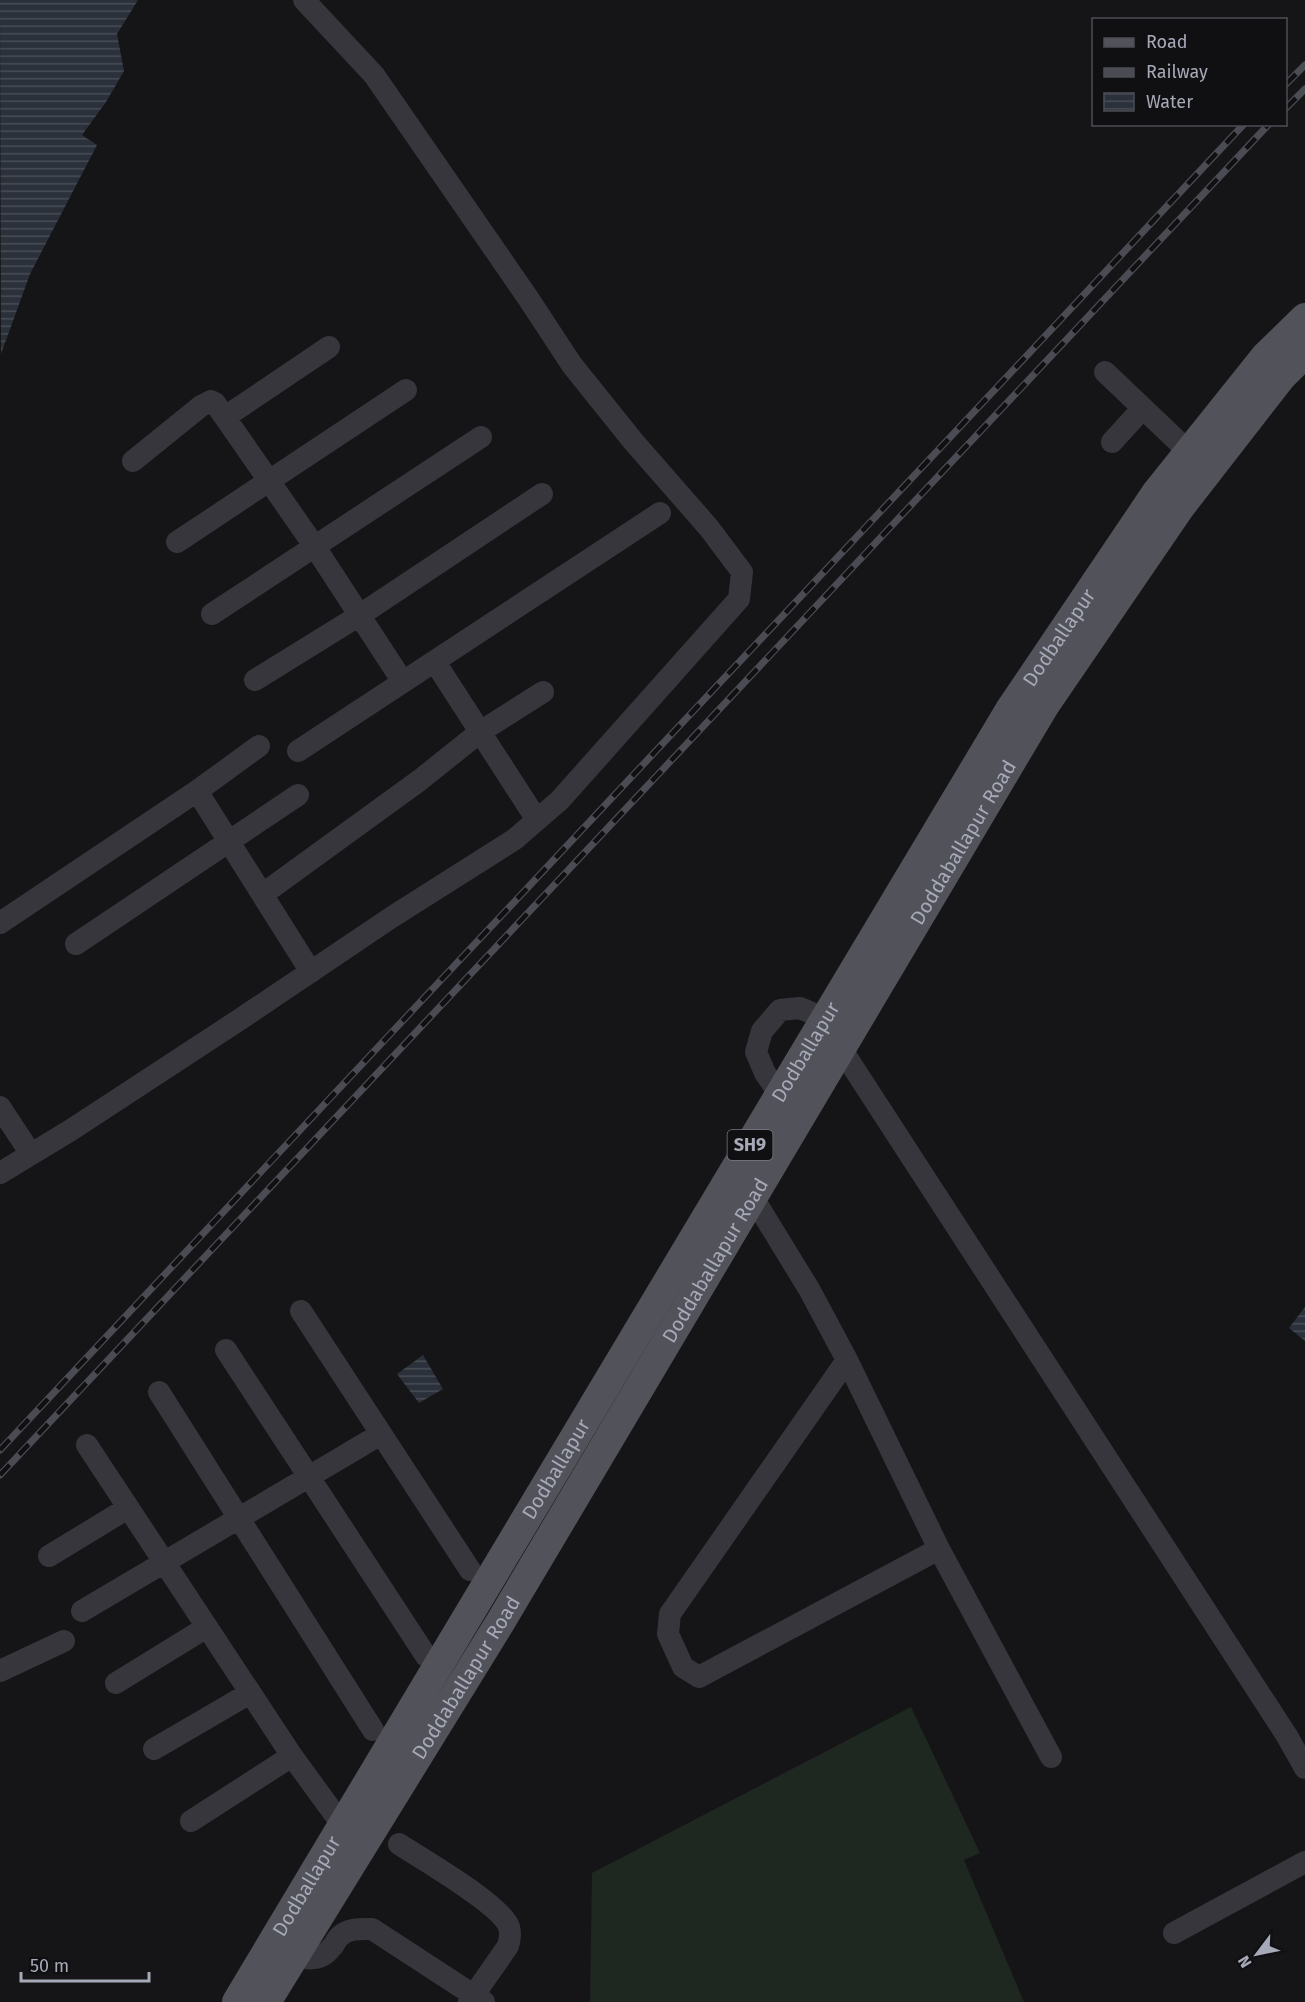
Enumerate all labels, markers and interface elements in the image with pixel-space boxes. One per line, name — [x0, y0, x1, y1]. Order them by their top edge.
legend — [1092, 18, 1287, 126]
text: Road — [1146, 31, 1188, 53]
text: Railway — [1146, 61, 1208, 83]
text: Water — [1146, 91, 1193, 113]
street label: Dodballapur — [1017, 584, 1100, 691]
street label: Doddaballapur Road — [905, 756, 1021, 929]
street label: Dodballapur — [766, 997, 845, 1107]
road number: SH9 — [728, 1130, 772, 1160]
street label: Doddaballapur Road — [657, 1174, 773, 1347]
street label: Dodballapur — [517, 1414, 595, 1524]
street label: Doddaballapur Road — [407, 1592, 525, 1764]
street label: Dodballapur — [267, 1831, 346, 1941]
north arrow — [1227, 1924, 1287, 1984]
scale bar — [21, 1945, 148, 1983]
text: N — [1234, 1952, 1256, 1971]
text: 50 m — [30, 1955, 69, 1977]

